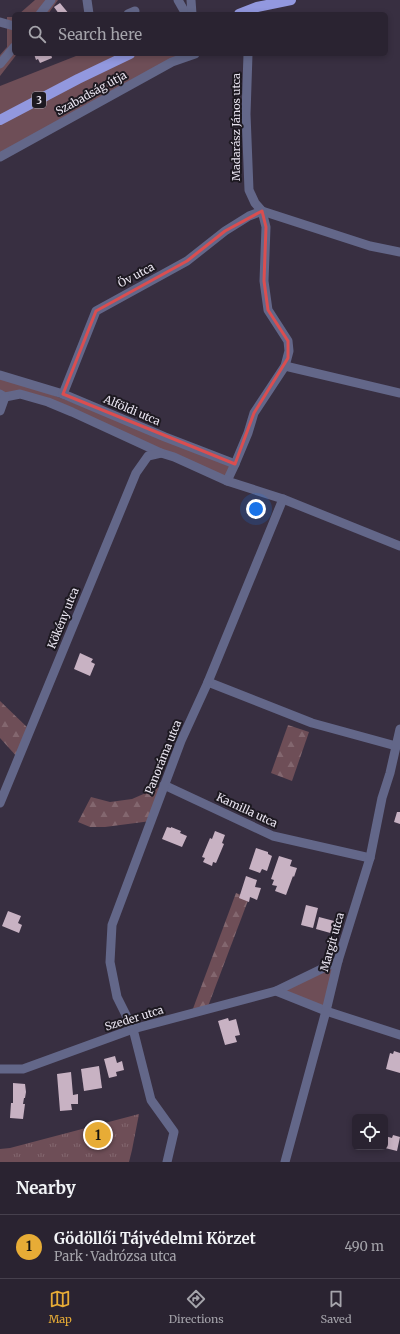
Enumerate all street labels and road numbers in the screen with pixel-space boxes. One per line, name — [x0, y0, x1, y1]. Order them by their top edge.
street label: Szabadság útja — [53, 68, 129, 118]
street label: Madarász János utca — [229, 73, 243, 181]
road number: 3 — [32, 92, 46, 108]
street label: Öv utca — [115, 260, 157, 290]
street label: Alföldi utca — [101, 391, 163, 428]
street label: Kökény utca — [44, 585, 82, 651]
street label: Panoráma utca — [142, 718, 184, 796]
street label: Kamilla utca — [214, 790, 280, 830]
street label: Margit utca — [317, 911, 347, 973]
street label: Szeder utca — [103, 1002, 165, 1034]

